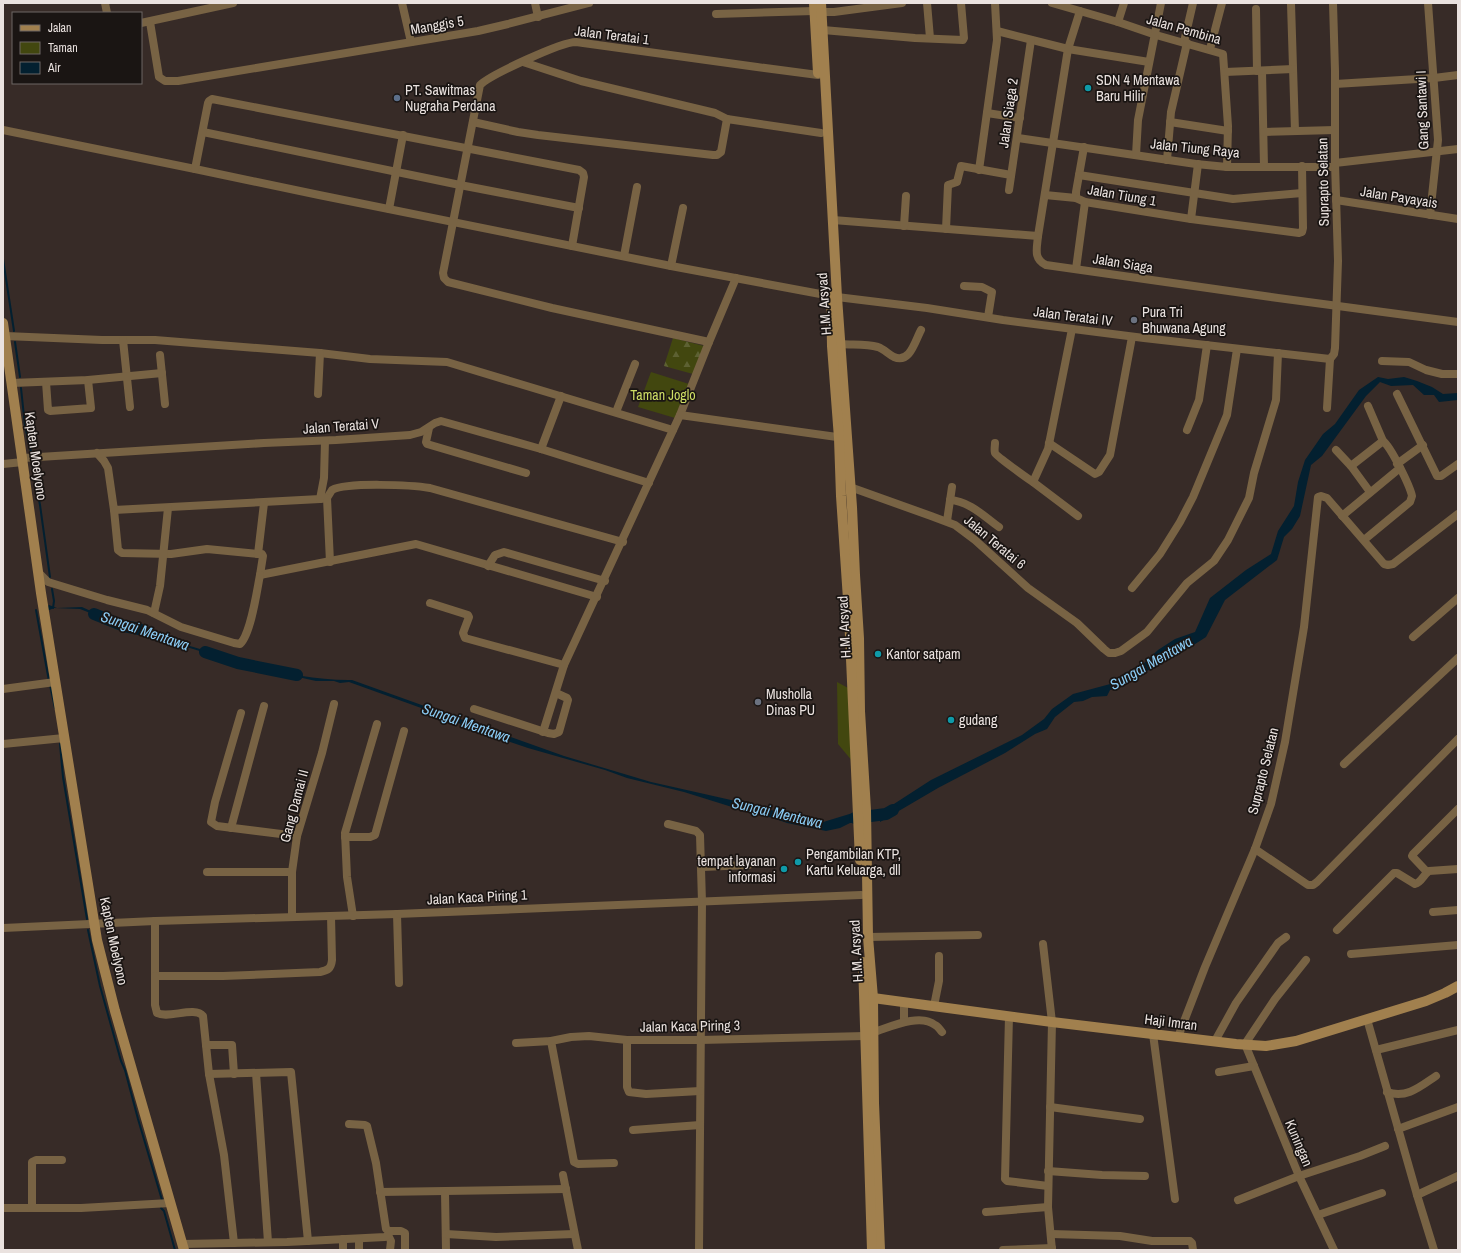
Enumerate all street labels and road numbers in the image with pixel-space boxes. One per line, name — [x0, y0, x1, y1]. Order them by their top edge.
street label: Jalan Pembina — [1145, 10, 1224, 48]
street label: Manggis 5 — [409, 11, 465, 39]
street label: Jalan Teratai 1 — [574, 21, 651, 49]
street label: Gang Santawi I — [1412, 70, 1432, 150]
street label: Jalan Siaga 2 — [994, 77, 1022, 149]
street label: Jalan Tiung Raya — [1150, 134, 1241, 162]
street label: Suprapto Selatan — [1313, 137, 1333, 227]
street label: Jalan Tiung 1 — [1086, 180, 1158, 210]
street label: Jalan Payayais — [1359, 182, 1439, 212]
street label: Jalan Siaga — [1092, 249, 1155, 277]
street label: H.M. Arsyad — [813, 272, 835, 336]
street label: Jalan Teratai IV — [1032, 302, 1114, 330]
street label: Kapten Moelyono — [21, 411, 51, 501]
street label: Jalan Teratai V — [302, 414, 380, 438]
street label: Jalan Teratai 6 — [960, 511, 1030, 573]
street label: H.M. Arsyad — [833, 595, 855, 659]
street label: Suprapto Selatan — [1244, 726, 1282, 816]
street label: Gang Damai II — [276, 768, 312, 844]
street label: Jalan Kaca Piring 1 — [426, 885, 528, 909]
street label: Kapten Moelyono — [96, 895, 132, 987]
street label: H.M. Arsyad — [845, 919, 867, 983]
street label: Haji Imran — [1144, 1010, 1198, 1034]
street label: Jalan Kaca Piring 3 — [640, 1016, 740, 1036]
street label: Kuningan — [1281, 1117, 1317, 1169]

